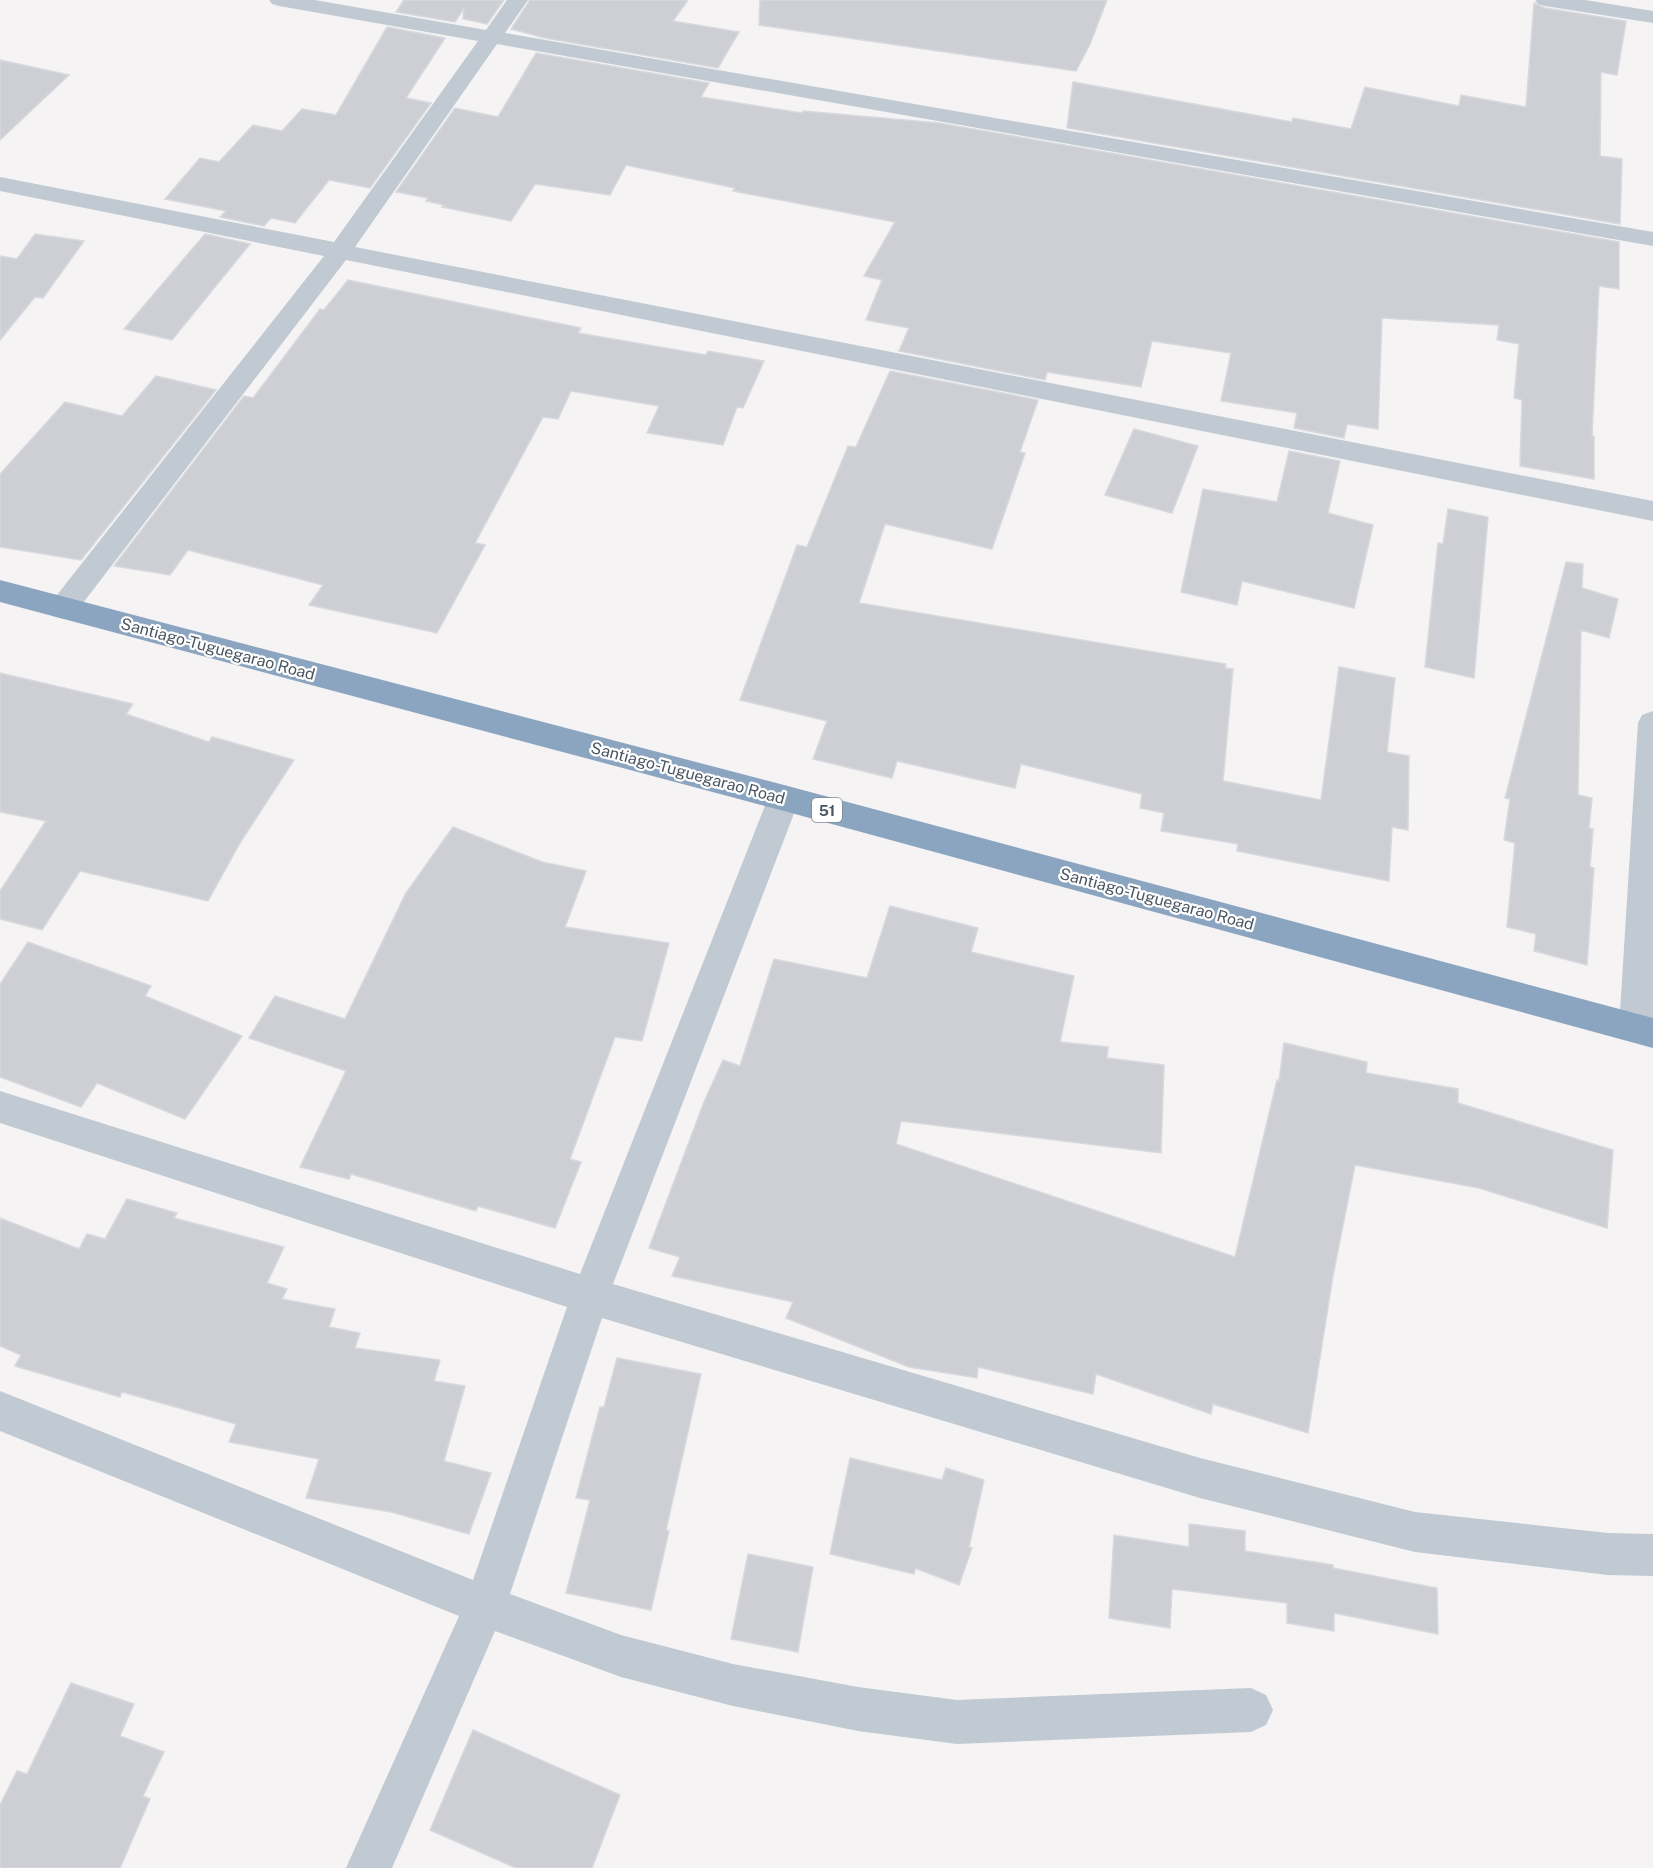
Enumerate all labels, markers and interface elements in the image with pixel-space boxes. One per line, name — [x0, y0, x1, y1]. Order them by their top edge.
street label: Santiago-Tuguegarao Road — [119, 614, 317, 684]
street label: Santiago-Tuguegarao Road — [589, 738, 787, 808]
road number: 51 — [812, 798, 842, 822]
street label: Santiago-Tuguegarao Road — [1058, 864, 1256, 934]

